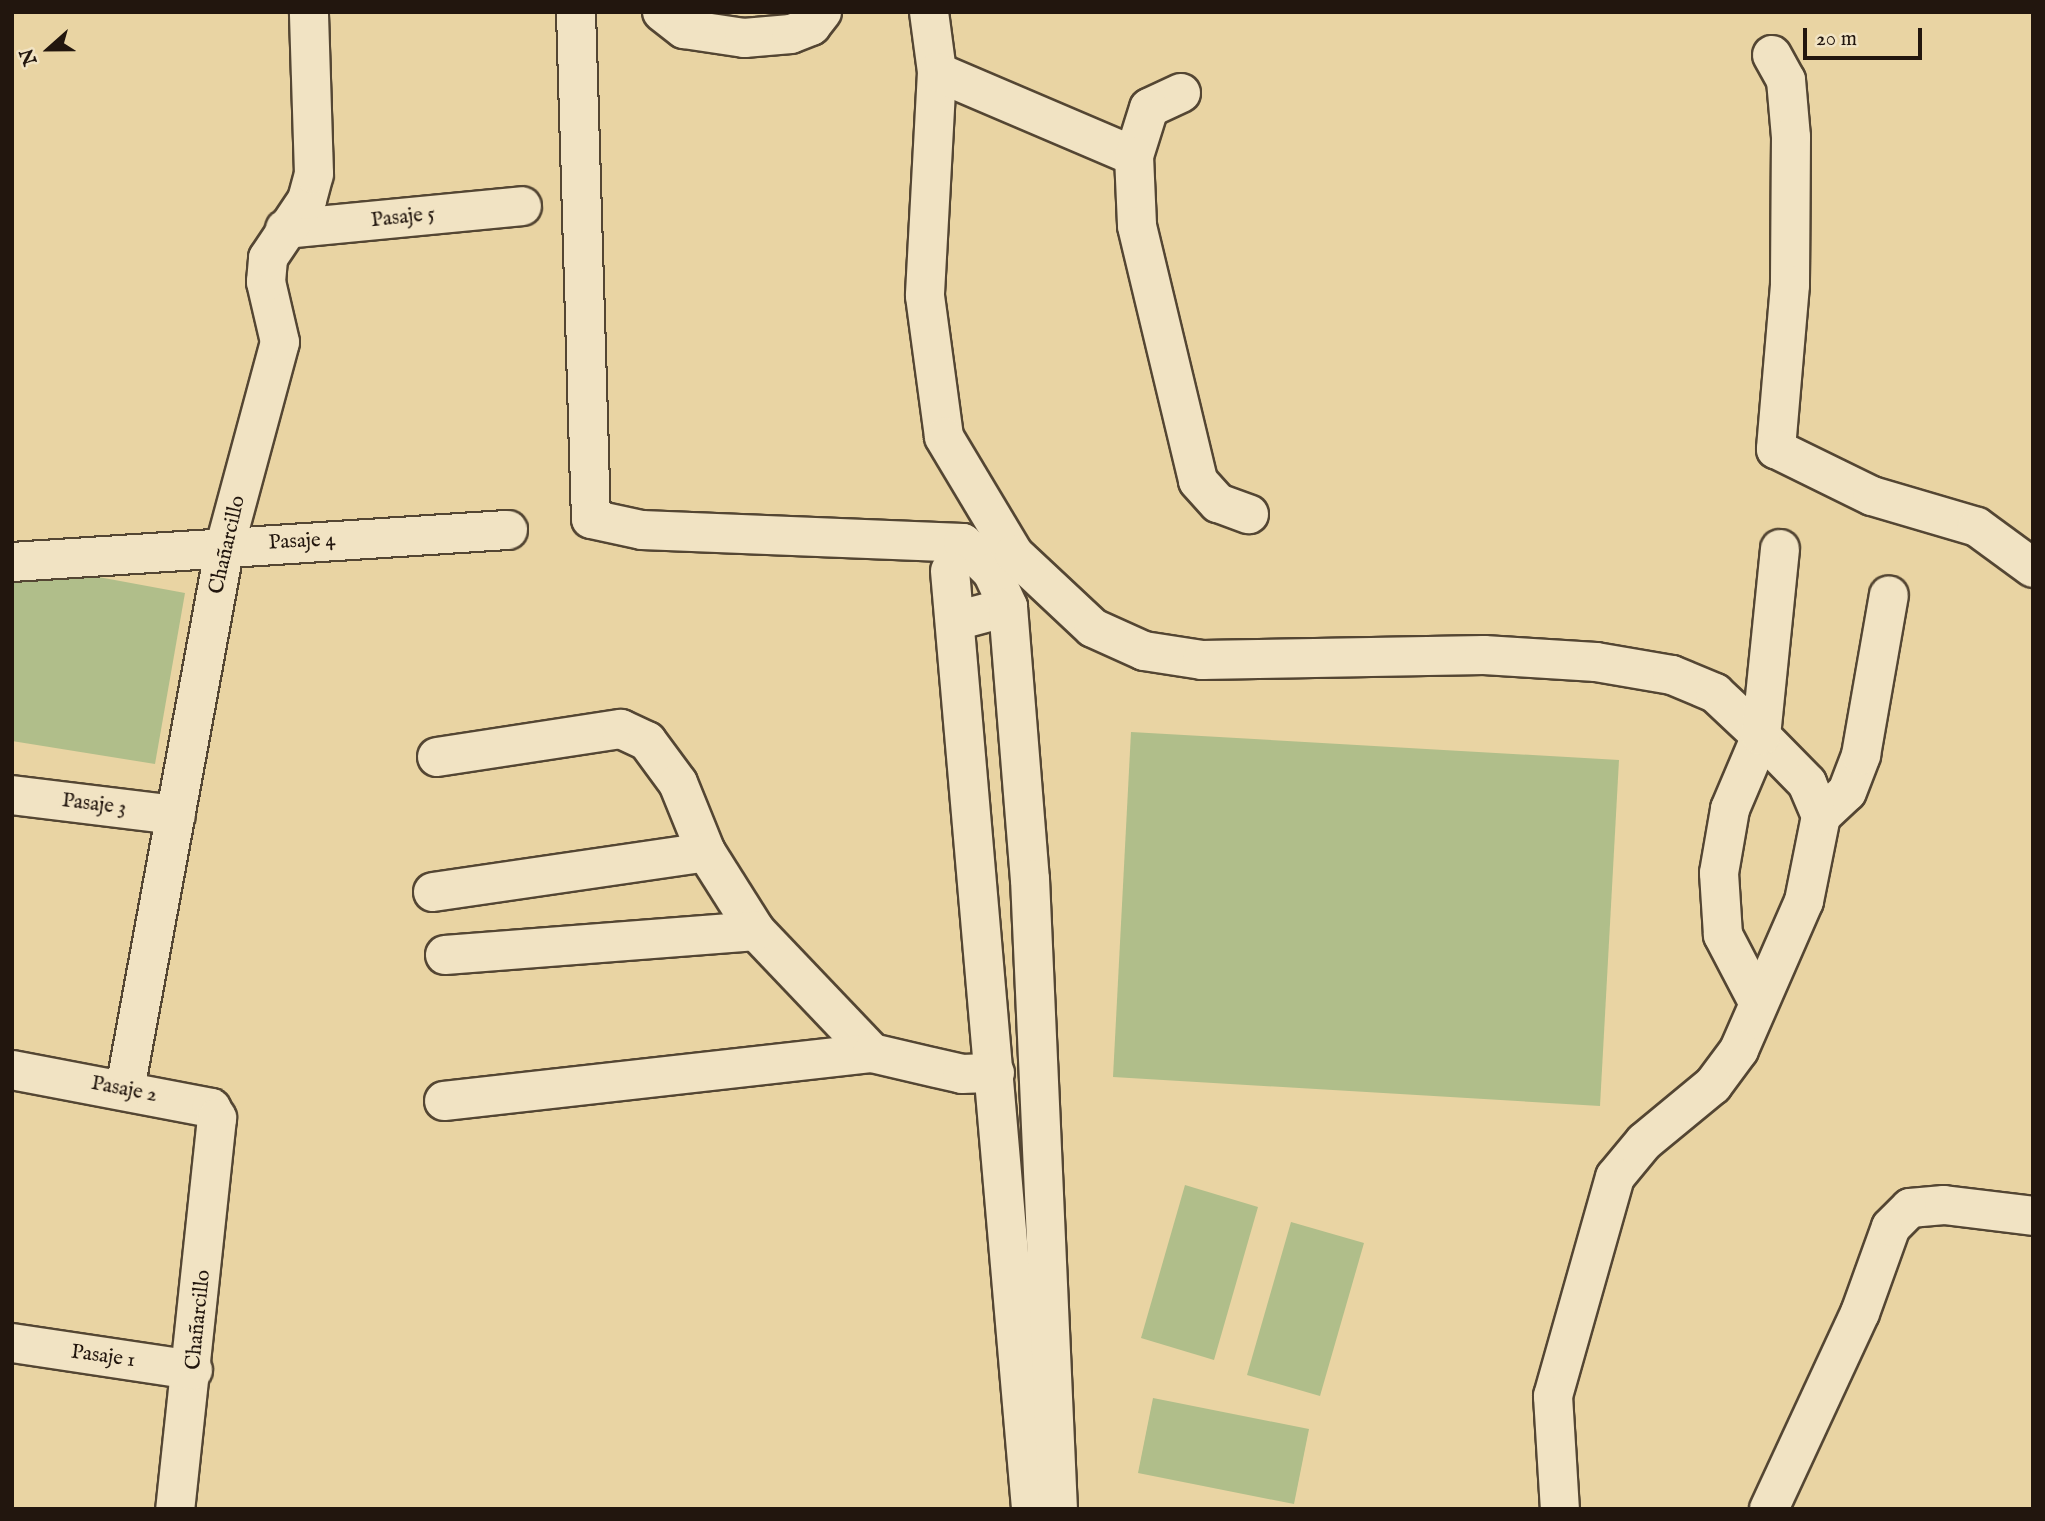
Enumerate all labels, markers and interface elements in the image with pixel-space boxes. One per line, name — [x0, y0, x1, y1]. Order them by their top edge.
north arrow — [14, 14, 84, 84]
scale bar — [1807, 14, 1926, 58]
text: 20 m — [1816, 26, 1857, 53]
text: N — [15, 45, 44, 69]
street label: Pasaje 5 — [370, 202, 436, 234]
street label: Chañarcillo — [204, 493, 252, 597]
street label: Pasaje 4 — [268, 528, 336, 556]
street label: Pasaje 3 — [60, 789, 128, 821]
street label: Pasaje 2 — [89, 1071, 159, 1109]
street label: Chañarcillo — [181, 1269, 217, 1371]
street label: Pasaje 1 — [69, 1340, 137, 1374]

